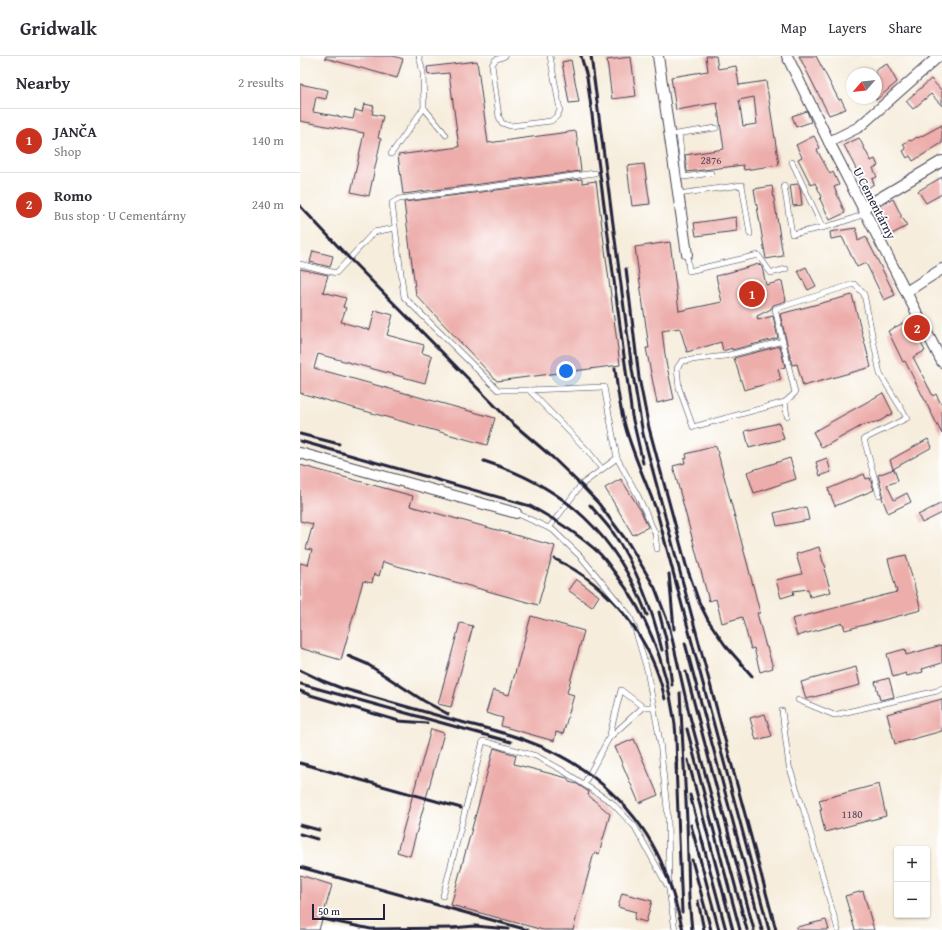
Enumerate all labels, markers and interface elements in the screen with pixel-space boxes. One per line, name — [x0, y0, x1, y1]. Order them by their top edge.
text: Gridwalk — [20, 14, 97, 42]
text: Map — [781, 18, 807, 38]
text: Layers — [829, 18, 867, 38]
text: Share — [889, 18, 922, 38]
north arrow — [846, 68, 882, 104]
text: Nearby — [16, 70, 70, 95]
text: 2 results — [238, 73, 284, 92]
text: JANČA — [54, 121, 97, 142]
text: 1 — [26, 131, 32, 150]
text: 140 m — [252, 131, 284, 150]
text: Shop — [54, 142, 81, 161]
house number: 2876 — [700, 152, 722, 168]
street label: U Cementárny — [848, 164, 901, 243]
text: Romo — [54, 185, 92, 206]
text: 2 — [26, 195, 32, 214]
text: 240 m — [252, 195, 284, 214]
text: Bus stop · U Cementárny — [54, 206, 186, 225]
pin: 1 — [739, 279, 765, 309]
pin: 2 — [904, 313, 930, 343]
your location — [556, 361, 576, 381]
house number: 1180 — [841, 806, 863, 822]
map controls — [894, 846, 930, 918]
button: + — [894, 846, 930, 882]
button: − — [894, 882, 930, 918]
scale bar — [312, 902, 385, 921]
text: 50 m — [318, 903, 340, 919]

